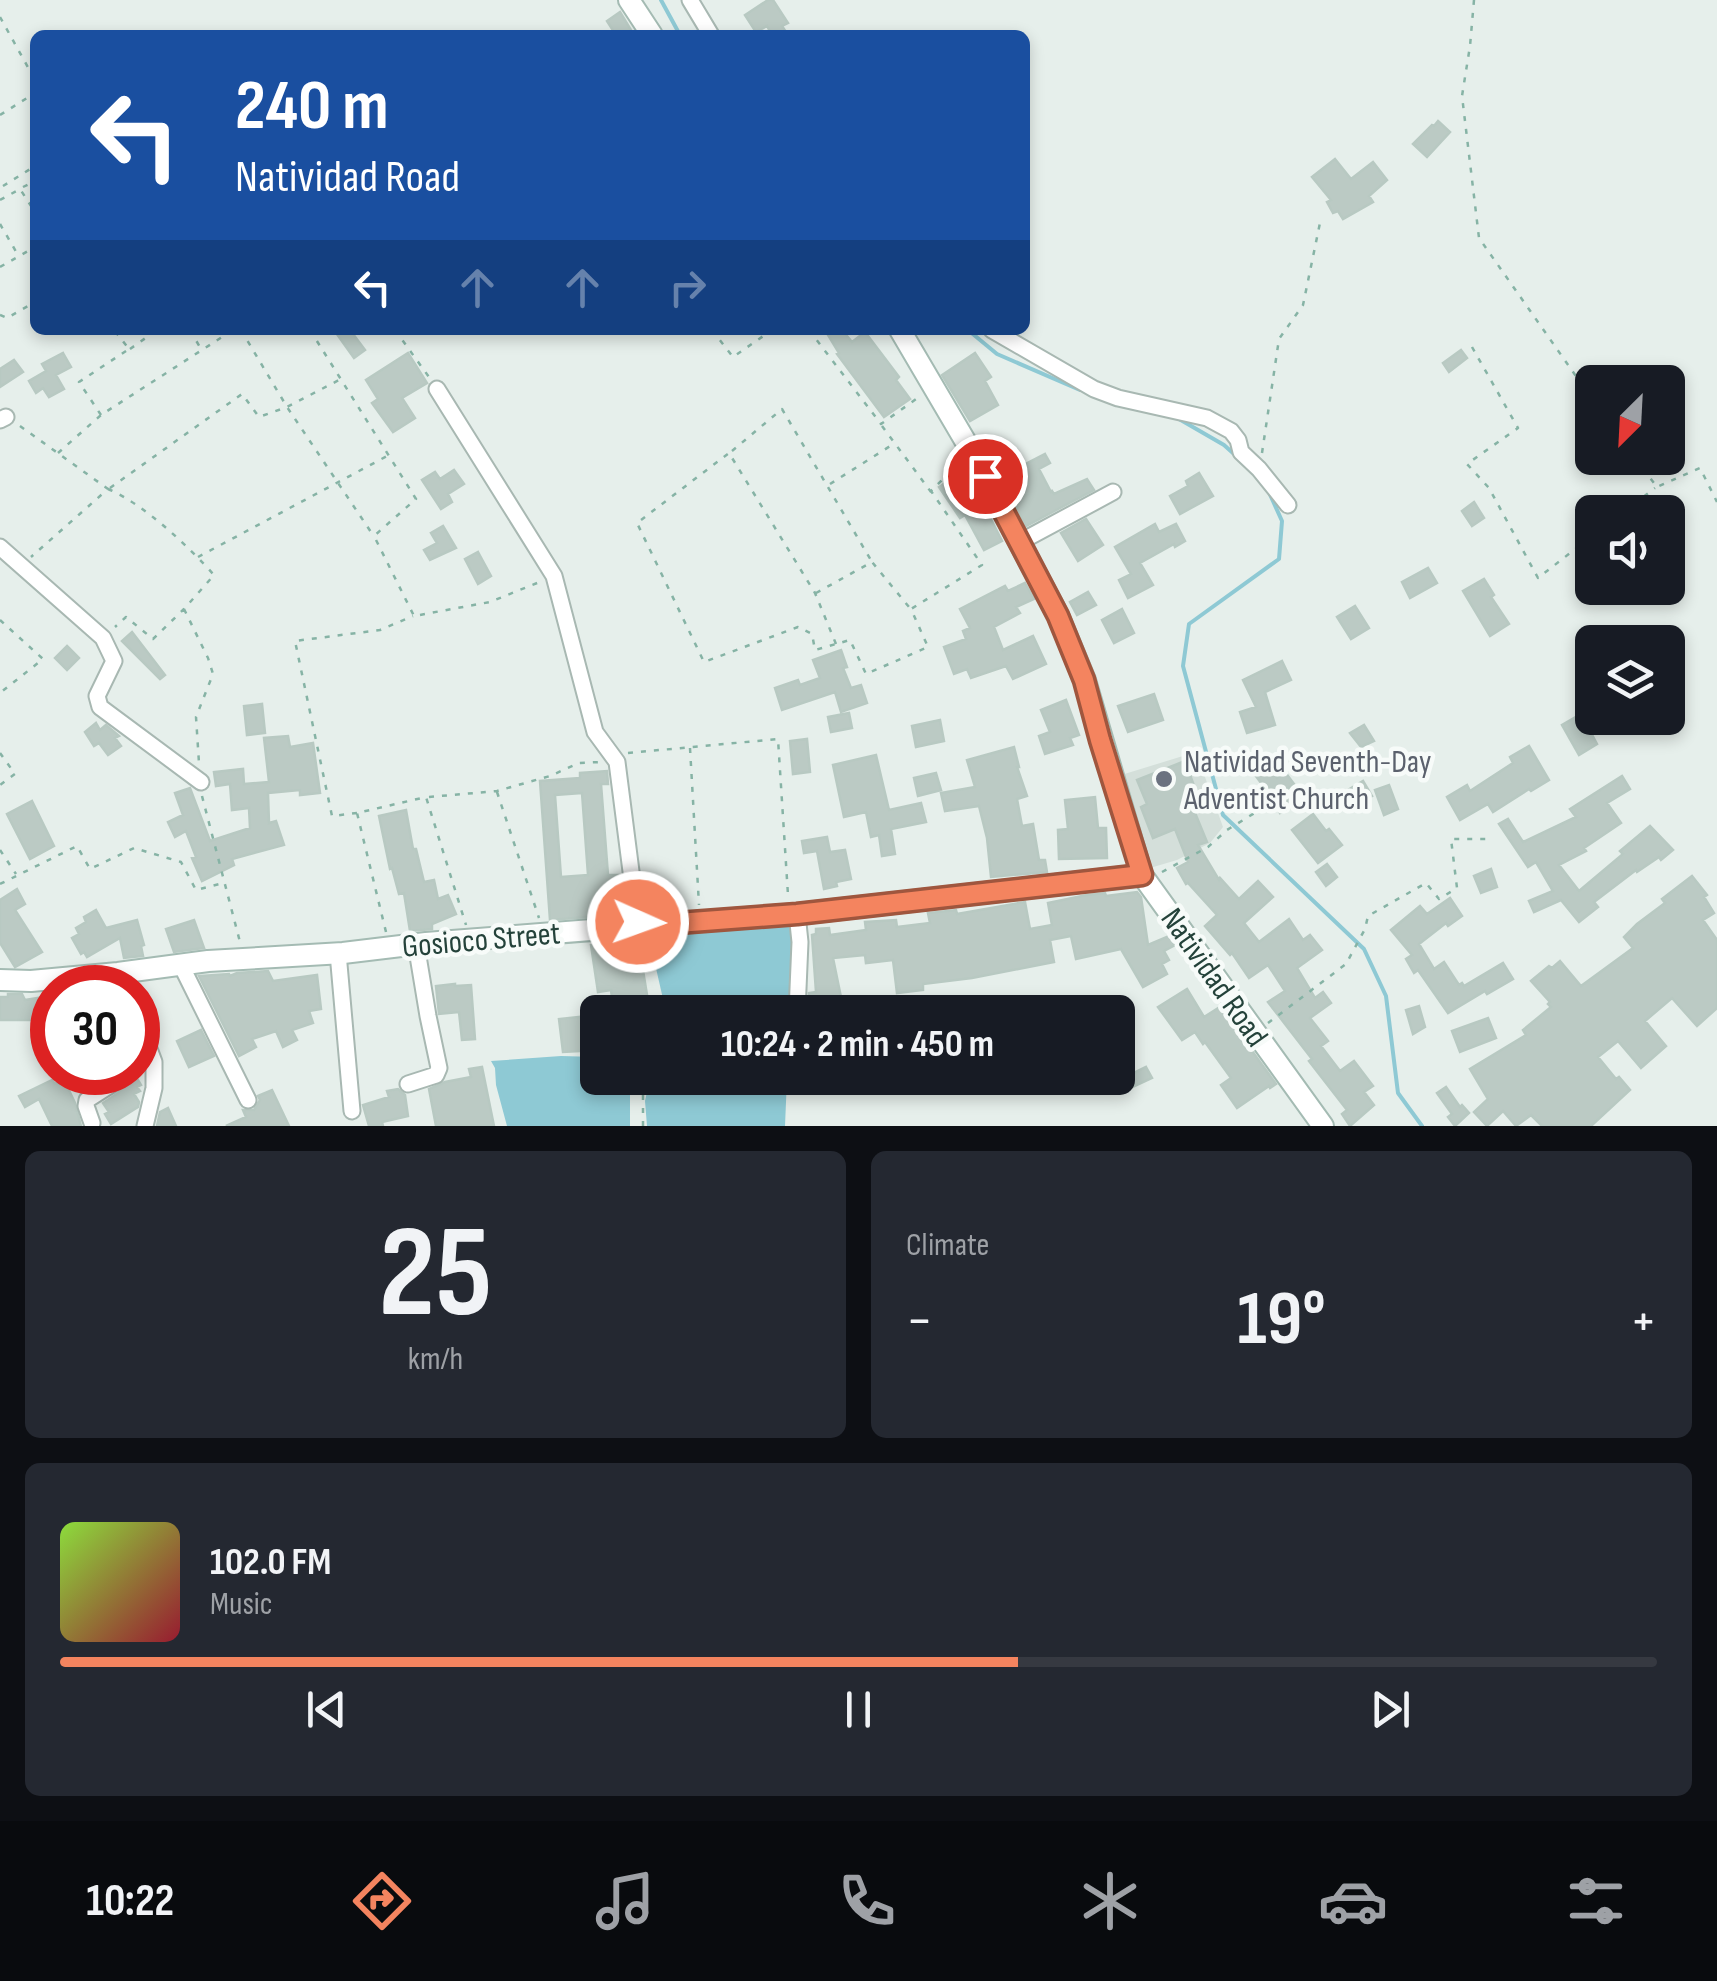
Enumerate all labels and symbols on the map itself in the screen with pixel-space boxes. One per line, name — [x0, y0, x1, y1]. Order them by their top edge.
north arrow — [1575, 365, 1685, 475]
pin — [943, 434, 1028, 519]
place label: Natividad Seventh-Day Adventist Church — [1183, 743, 1431, 819]
marker: Natividad Seventh-Day Adventist Church — [1153, 768, 1175, 790]
position arrow — [586, 870, 690, 974]
street label: Natividad Road — [1152, 901, 1276, 1055]
street label: Gosioco Street — [400, 914, 562, 967]
speed limit sign: 30 — [30, 965, 160, 1095]

